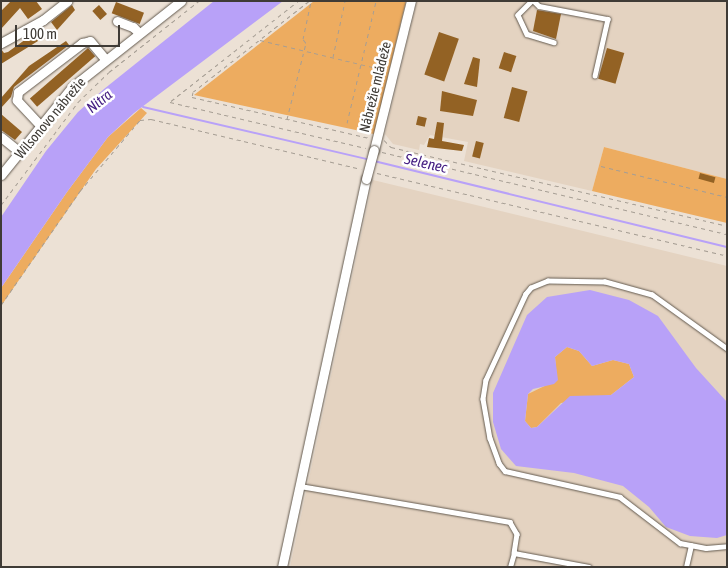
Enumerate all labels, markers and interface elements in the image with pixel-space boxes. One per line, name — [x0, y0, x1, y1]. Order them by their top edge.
scale bar — [18, 15, 122, 47]
text: 100 m — [23, 25, 57, 42]
street label: Nábrežie mládeže — [356, 40, 394, 134]
street label: Wilsonovo nábrežie — [11, 74, 89, 162]
water label: Nitra — [83, 85, 115, 117]
water label: Selenec — [403, 149, 449, 177]

